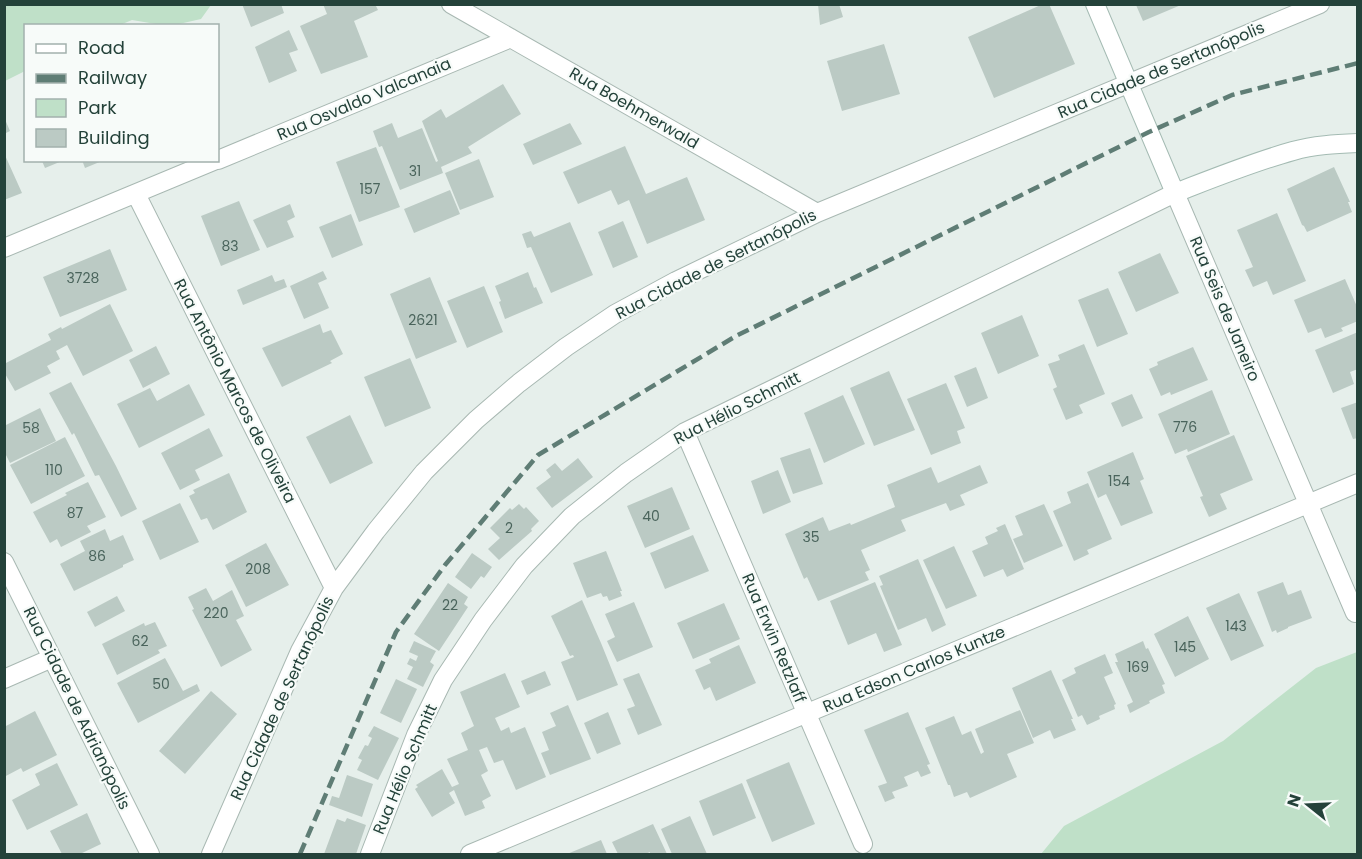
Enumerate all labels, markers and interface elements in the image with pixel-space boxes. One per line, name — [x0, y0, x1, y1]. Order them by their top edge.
street label: Rua Cidade de Sertanópolis — [1054, 16, 1268, 124]
legend — [24, 24, 219, 162]
text: Road — [78, 35, 125, 60]
street label: Rua Osvaldo Valcanaia — [273, 52, 455, 146]
street label: Rua Boehmerwald — [565, 61, 703, 155]
text: Railway — [78, 65, 147, 90]
text: Park — [78, 95, 117, 120]
text: Building — [78, 125, 150, 150]
house number: 31 — [409, 161, 421, 181]
house number: 157 — [360, 179, 381, 199]
street label: Rua Cidade de Sertanópolis — [612, 203, 820, 325]
street label: Rua Seis de Janeiro — [1184, 233, 1266, 385]
house number: 83 — [221, 236, 239, 256]
house number: 3728 — [67, 268, 100, 288]
street label: Rua Antônio Marcos de Oliveira — [168, 275, 302, 507]
house number: 2621 — [408, 310, 438, 330]
street label: Rua Hélio Schmitt — [669, 366, 805, 450]
house number: 776 — [1173, 417, 1197, 437]
house number: 58 — [22, 418, 40, 438]
house number: 110 — [45, 460, 63, 480]
house number: 154 — [1108, 471, 1130, 491]
house number: 87 — [67, 503, 84, 523]
house number: 40 — [642, 506, 660, 526]
house number: 2 — [505, 518, 513, 538]
house number: 35 — [802, 527, 820, 547]
house number: 86 — [88, 546, 106, 566]
house number: 208 — [245, 559, 271, 579]
street label: Rua Erwin Retzlaff — [736, 570, 812, 706]
street label: Rua Cidade de Sertanópolis — [225, 592, 339, 804]
house number: 22 — [442, 595, 458, 615]
street label: Rua Cidade de Adrianópolis — [18, 603, 136, 813]
house number: 220 — [204, 603, 228, 623]
house number: 143 — [1225, 616, 1247, 636]
street label: Rua Edson Carlos Kuntze — [819, 620, 1009, 718]
house number: 62 — [132, 631, 148, 651]
house number: 145 — [1174, 637, 1196, 657]
house number: 169 — [1127, 657, 1149, 677]
house number: 50 — [152, 674, 170, 694]
street label: Rua Hélio Schmitt — [367, 700, 443, 838]
north arrow — [1278, 775, 1338, 835]
text: N — [1281, 791, 1307, 810]

